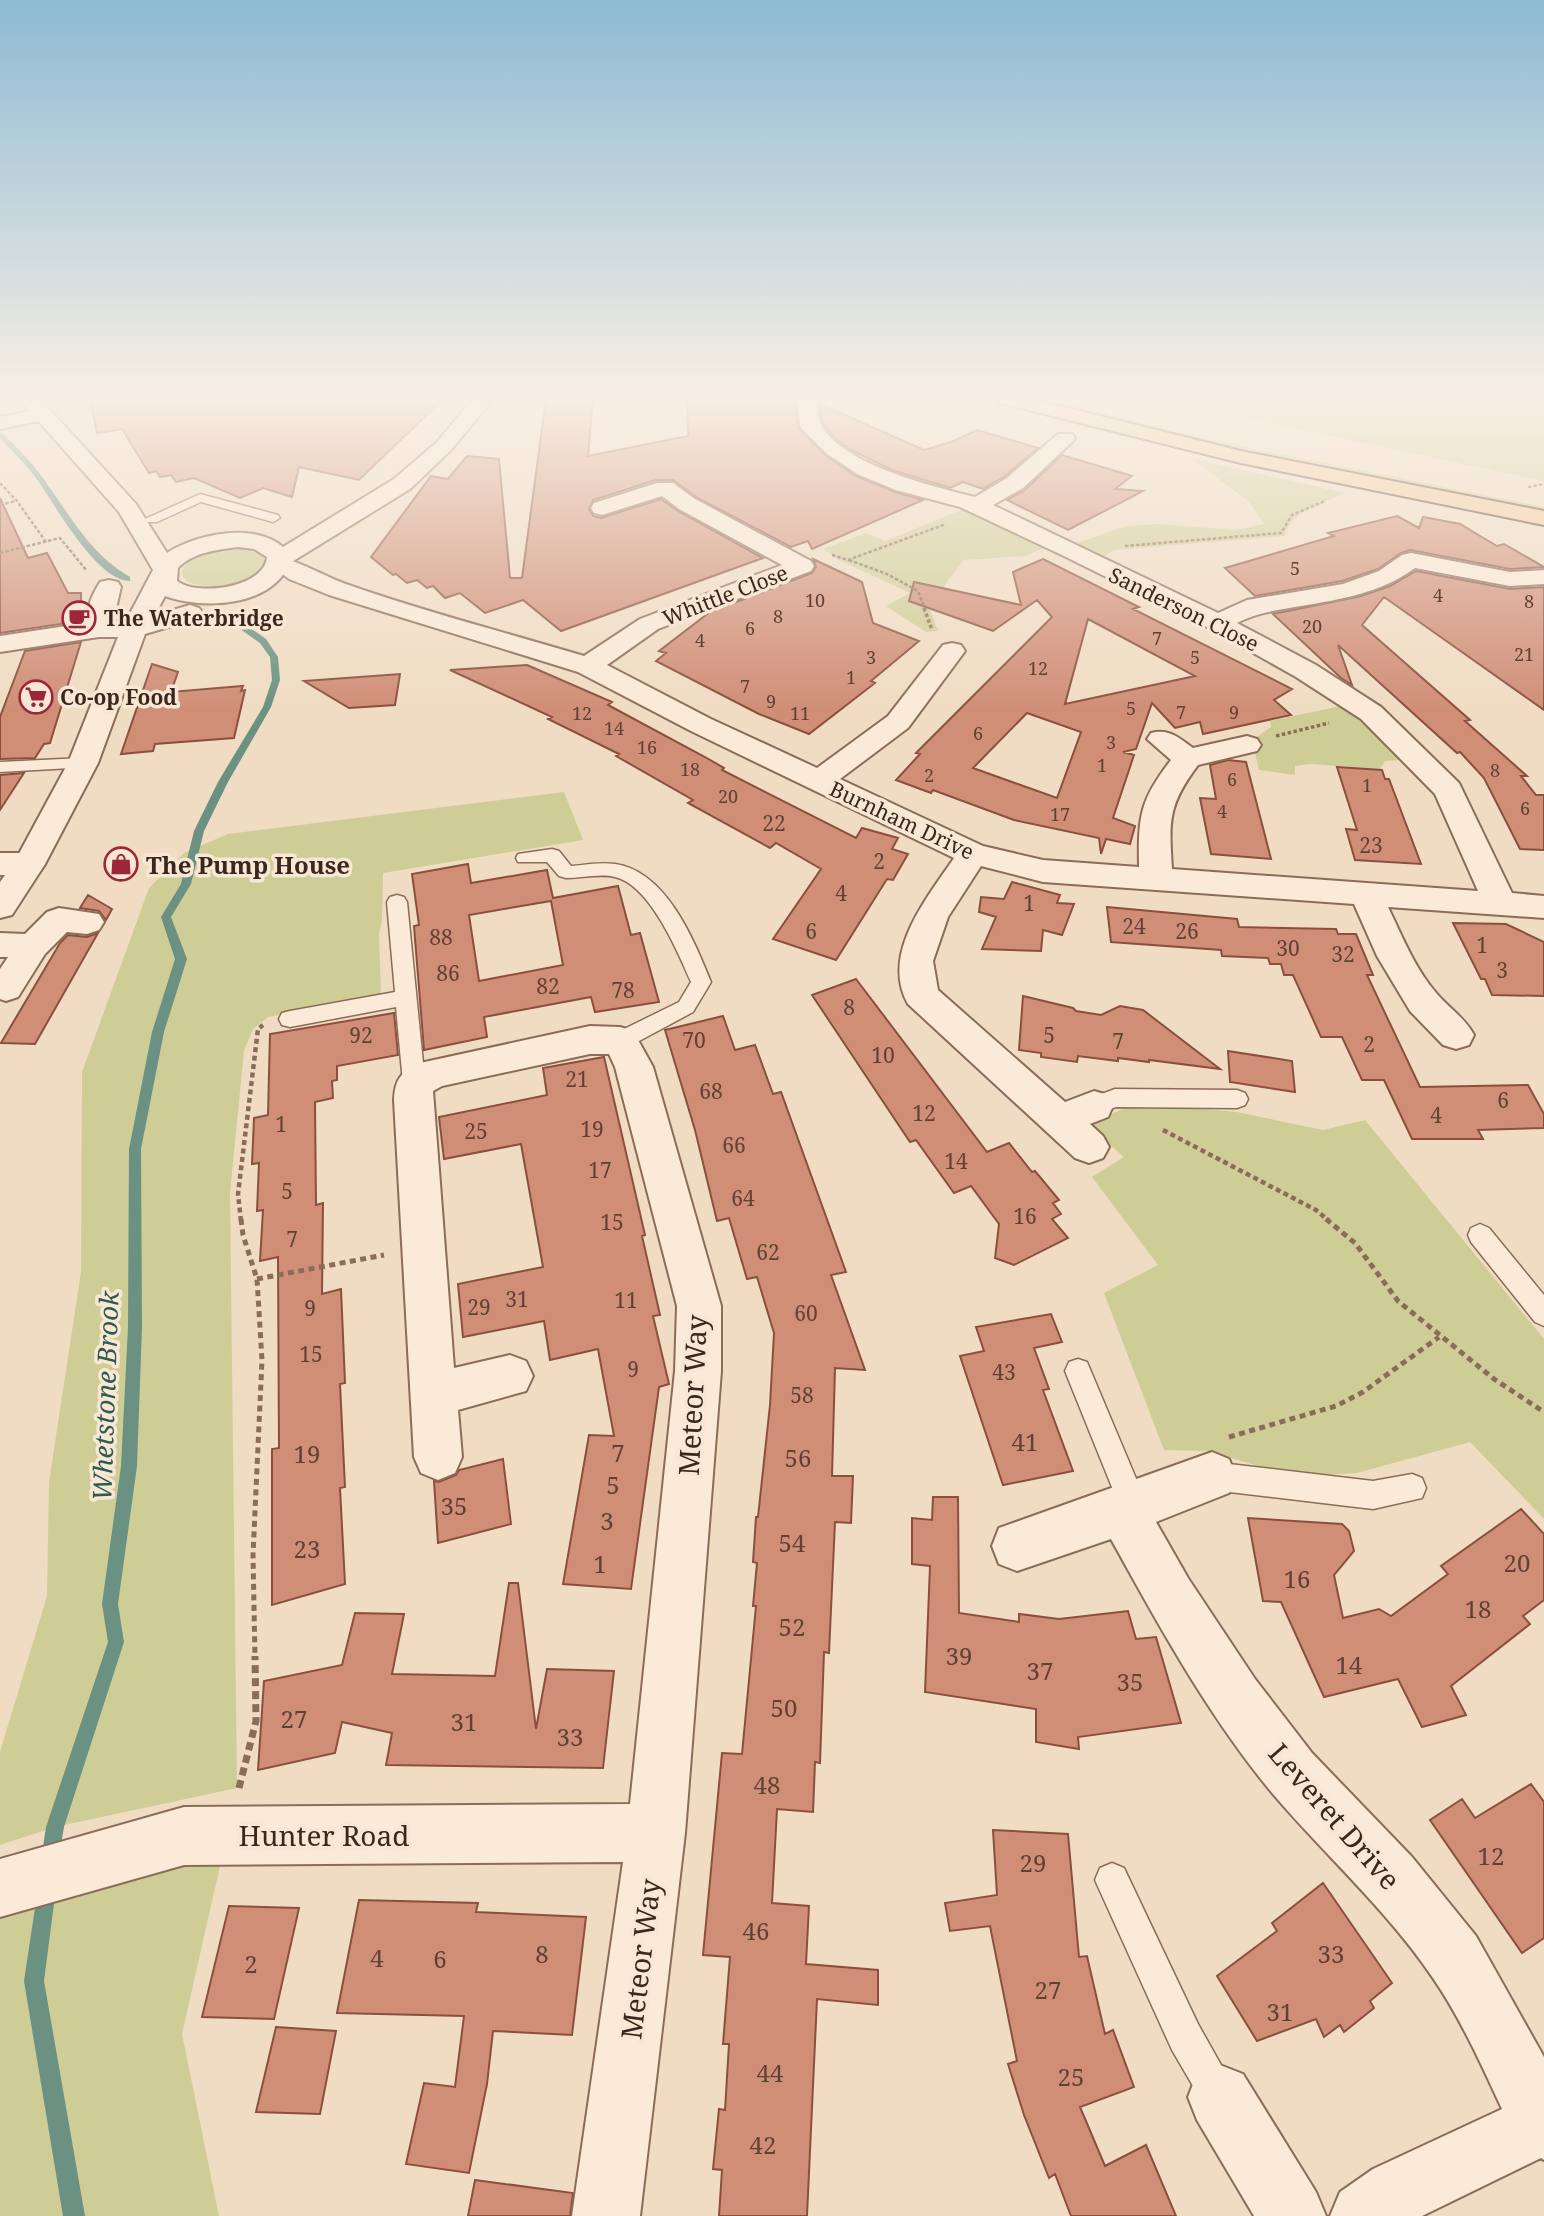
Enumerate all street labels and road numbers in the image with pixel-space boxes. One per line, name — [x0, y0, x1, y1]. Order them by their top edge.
street label: Whittle Close — [658, 558, 792, 632]
street label: Sanderson Close — [1104, 561, 1264, 657]
street label: Burnham Drive — [825, 774, 979, 866]
street label: Meteor Way — [669, 1313, 715, 1476]
street label: Leveret Drive — [1261, 1735, 1409, 1897]
street label: Hunter Road — [239, 1816, 409, 1854]
street label: Meteor Way — [611, 1877, 669, 2041]

